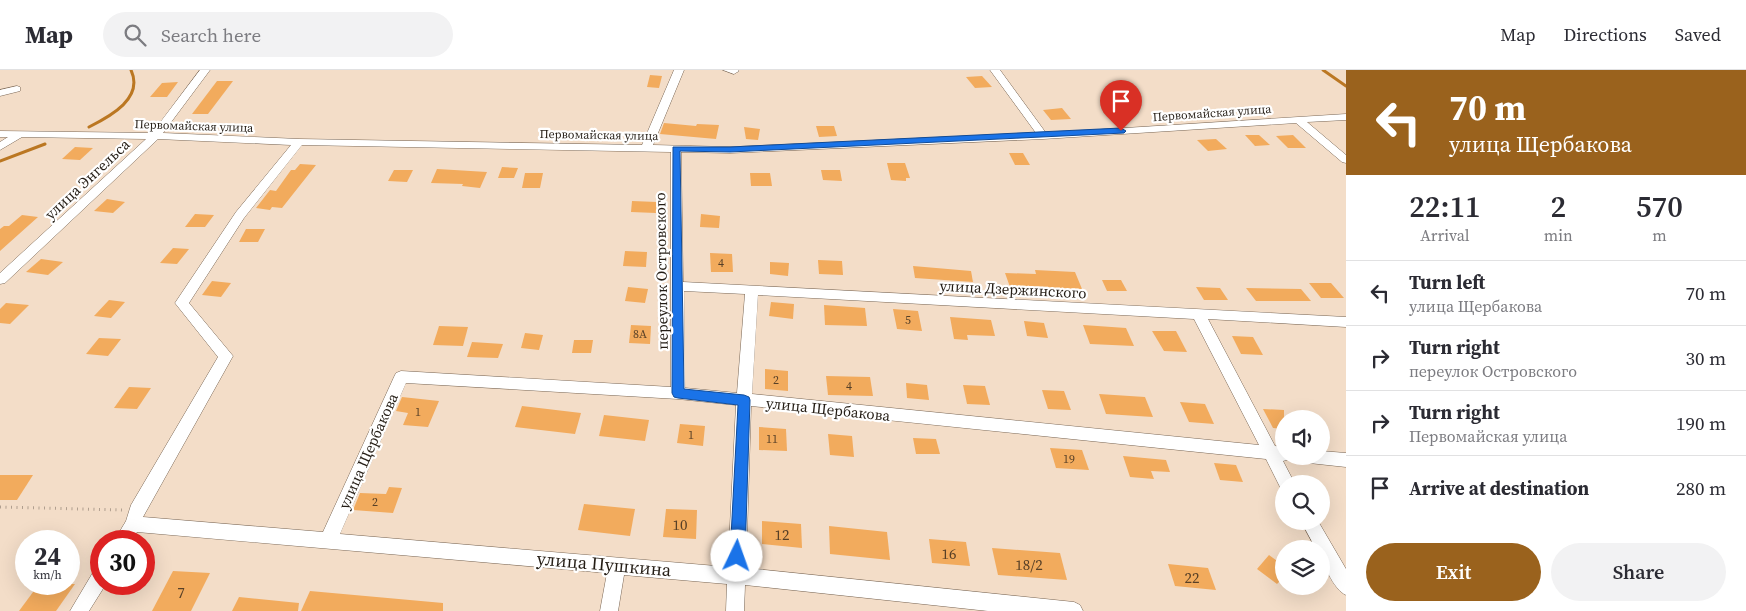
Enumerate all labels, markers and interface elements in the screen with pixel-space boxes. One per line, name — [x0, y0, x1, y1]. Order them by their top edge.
search box — [103, 12, 453, 57]
text: Map — [25, 18, 73, 51]
icon: search — [121, 21, 149, 49]
text: Search here — [161, 22, 261, 48]
text: Map — [1500, 22, 1536, 47]
text: Directions — [1564, 22, 1647, 47]
text: Saved — [1675, 22, 1721, 47]
pin — [1100, 80, 1142, 131]
text: 70 m — [1449, 84, 1526, 132]
icon: arrive — [1107, 87, 1135, 115]
icon: left — [1366, 90, 1431, 155]
street label: Первомайская улица — [1152, 101, 1273, 125]
street label: Первомайская улица — [134, 116, 255, 136]
street label: Первомайская улица — [539, 126, 659, 144]
text: улица Щербакова — [1449, 129, 1632, 159]
street label: улица Энгельса — [40, 134, 135, 224]
text: 22:11 — [1409, 186, 1481, 227]
text: 2 — [1550, 186, 1566, 227]
text: 570 — [1636, 186, 1683, 227]
street label: переулок Островского — [649, 192, 673, 350]
text: Arrival — [1420, 224, 1470, 246]
text: min — [1544, 224, 1573, 246]
text: m — [1652, 224, 1667, 246]
house number: 4 — [718, 255, 724, 271]
text: Turn left — [1409, 269, 1485, 295]
street label: улица Дзержинского — [939, 275, 1087, 303]
icon: left — [1366, 279, 1394, 307]
text: 70 m — [1685, 280, 1726, 306]
text: улица Щербакова — [1409, 295, 1542, 317]
house number: 5 — [905, 312, 911, 328]
house number: 8А — [633, 326, 647, 342]
text: Turn right — [1409, 334, 1500, 360]
icon: right — [1366, 344, 1394, 372]
text: 30 m — [1685, 345, 1726, 371]
text: переулок Островского — [1409, 360, 1577, 382]
house number: 2 — [773, 372, 779, 388]
house number: 4 — [846, 378, 852, 394]
street label: улица Щербакова — [333, 389, 403, 512]
street label: улица Щербакова — [765, 392, 892, 426]
text: Turn right — [1409, 399, 1500, 425]
house number: 1 — [415, 404, 421, 420]
icon: right — [1366, 409, 1394, 437]
map controls — [1275, 410, 1330, 595]
button: sound — [1275, 410, 1330, 465]
text: 190 m — [1676, 410, 1726, 436]
text: Первомайская улица — [1409, 425, 1567, 447]
house number: 1 — [688, 427, 694, 443]
house number: 11 — [766, 431, 778, 447]
house number: 19 — [1063, 451, 1075, 467]
icon: arrive — [1366, 474, 1394, 502]
button: search — [1275, 475, 1330, 530]
text: Arrive at destination — [1409, 475, 1589, 501]
text: 280 m — [1676, 475, 1726, 501]
house number: 2 — [372, 494, 378, 510]
house number: 10 — [672, 514, 688, 535]
house number: 12 — [774, 524, 790, 545]
position arrow — [710, 529, 762, 581]
speed limit sign: 30 — [90, 530, 155, 595]
text: 24 — [34, 539, 61, 573]
button: layers — [1275, 540, 1330, 595]
house number: 16 — [941, 543, 957, 564]
button: Exit — [1366, 543, 1541, 601]
button: Share — [1551, 543, 1726, 601]
street label: улица Пушкина — [536, 546, 673, 582]
house number: 18/2 — [1015, 554, 1043, 575]
text: km/h — [33, 567, 62, 583]
house number: 22 — [1184, 567, 1200, 588]
house number: 7 — [177, 582, 185, 603]

